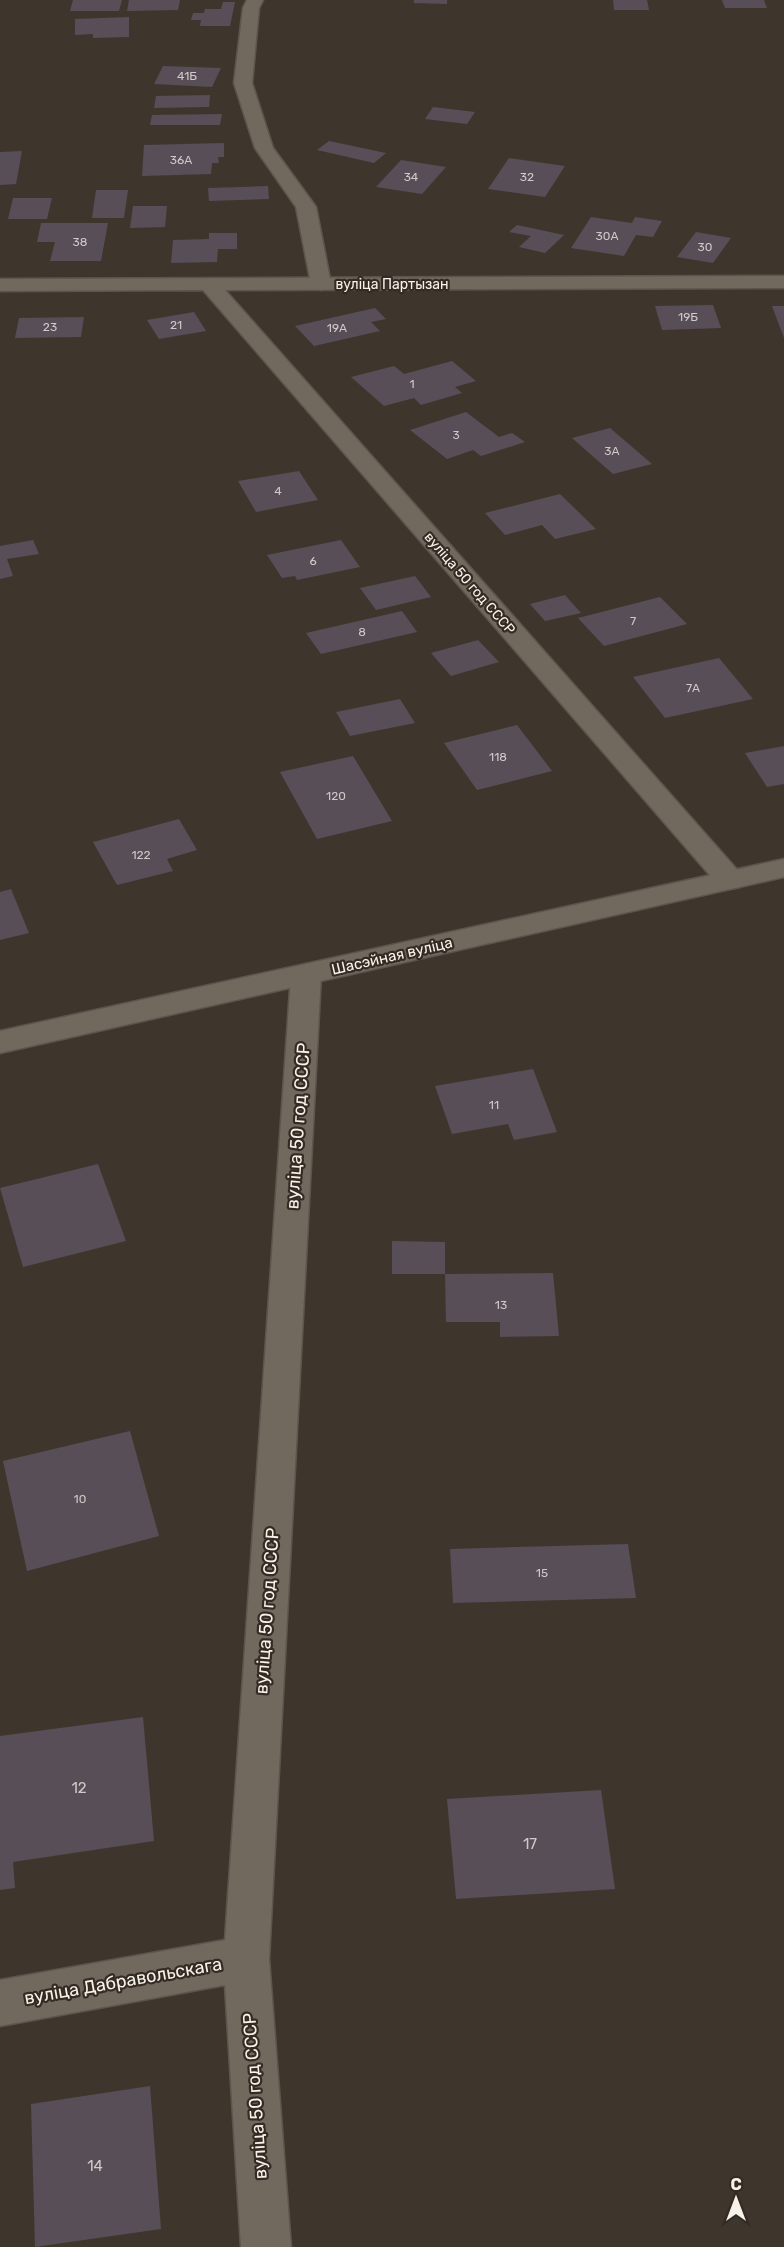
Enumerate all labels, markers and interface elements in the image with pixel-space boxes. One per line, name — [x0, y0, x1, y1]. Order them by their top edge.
house number: 41Б — [177, 69, 197, 83]
house number: 36А — [170, 153, 192, 167]
house number: 34 — [404, 170, 419, 184]
house number: 32 — [520, 170, 534, 184]
house number: 30А — [596, 229, 618, 243]
house number: 38 — [73, 235, 87, 249]
house number: 30 — [698, 240, 712, 254]
street label: вуліца Партызан — [336, 276, 448, 293]
house number: 19Б — [678, 310, 698, 324]
house number: 21 — [170, 318, 182, 332]
house number: 23 — [43, 320, 57, 334]
house number: 19А — [327, 321, 347, 335]
house number: 1 — [409, 377, 415, 391]
house number: 3 — [452, 428, 460, 442]
house number: 3А — [604, 444, 620, 458]
house number: 4 — [274, 484, 282, 498]
street label: вуліца 50 год СССР — [421, 529, 519, 638]
house number: 6 — [309, 554, 317, 568]
house number: 7 — [630, 614, 636, 628]
house number: 8 — [358, 625, 366, 639]
house number: 7А — [686, 681, 700, 695]
house number: 118 — [489, 750, 507, 764]
house number: 120 — [326, 789, 346, 803]
house number: 122 — [131, 848, 151, 862]
street label: Шасэйная вуліца — [330, 933, 454, 979]
street label: вуліца 50 год СССР — [281, 1042, 315, 1210]
house number: 11 — [489, 1098, 499, 1112]
house number: 13 — [495, 1298, 507, 1312]
house number: 10 — [74, 1492, 86, 1506]
street label: вуліца 50 год СССР — [250, 1527, 284, 1695]
house number: 15 — [536, 1566, 548, 1580]
house number: 12 — [71, 1779, 87, 1797]
house number: 17 — [523, 1835, 537, 1853]
street label: вуліца Дабравольскага — [22, 1953, 224, 2009]
street label: вуліца 50 год СССР — [238, 2012, 272, 2180]
house number: 14 — [87, 2157, 103, 2175]
north arrow — [706, 2169, 766, 2229]
text: С — [730, 2175, 742, 2194]

